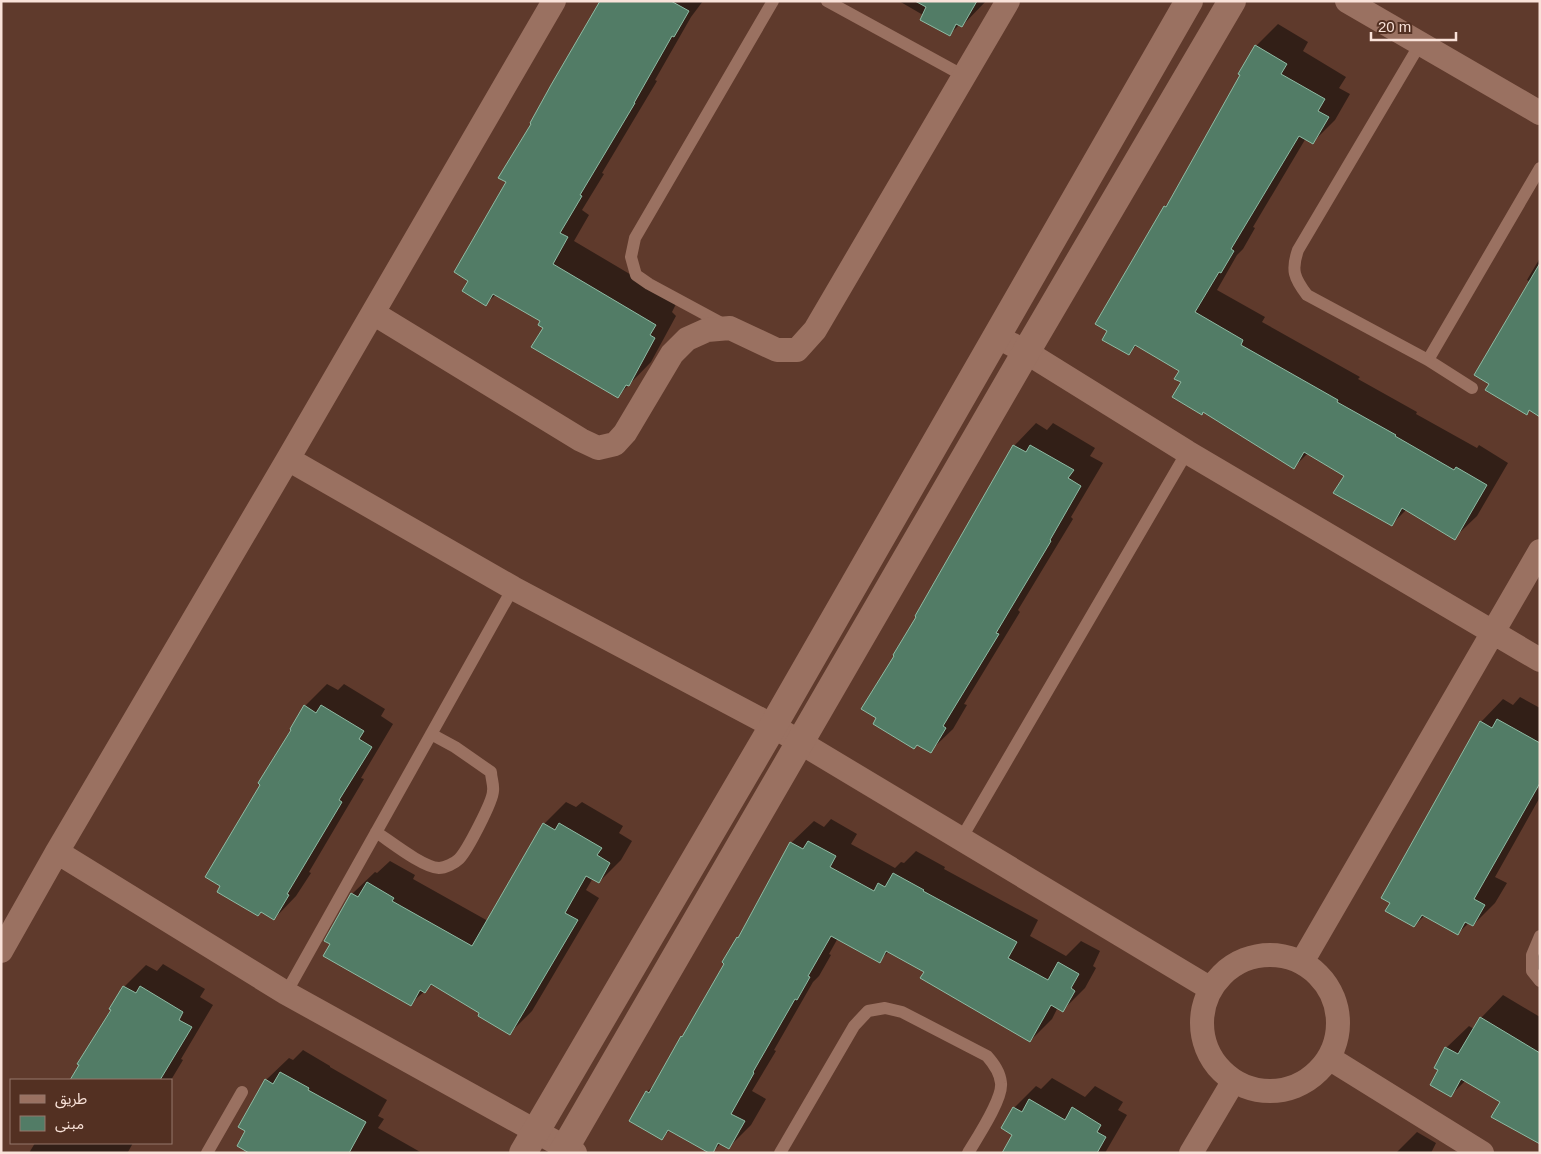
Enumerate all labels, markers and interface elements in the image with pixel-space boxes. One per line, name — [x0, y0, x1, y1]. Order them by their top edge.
scale bar — [1371, 10, 1456, 42]
text: 20 m — [1378, 18, 1411, 35]
legend — [10, 1079, 172, 1144]
text: طريق — [55, 1090, 87, 1109]
text: مبنى — [55, 1115, 84, 1133]

